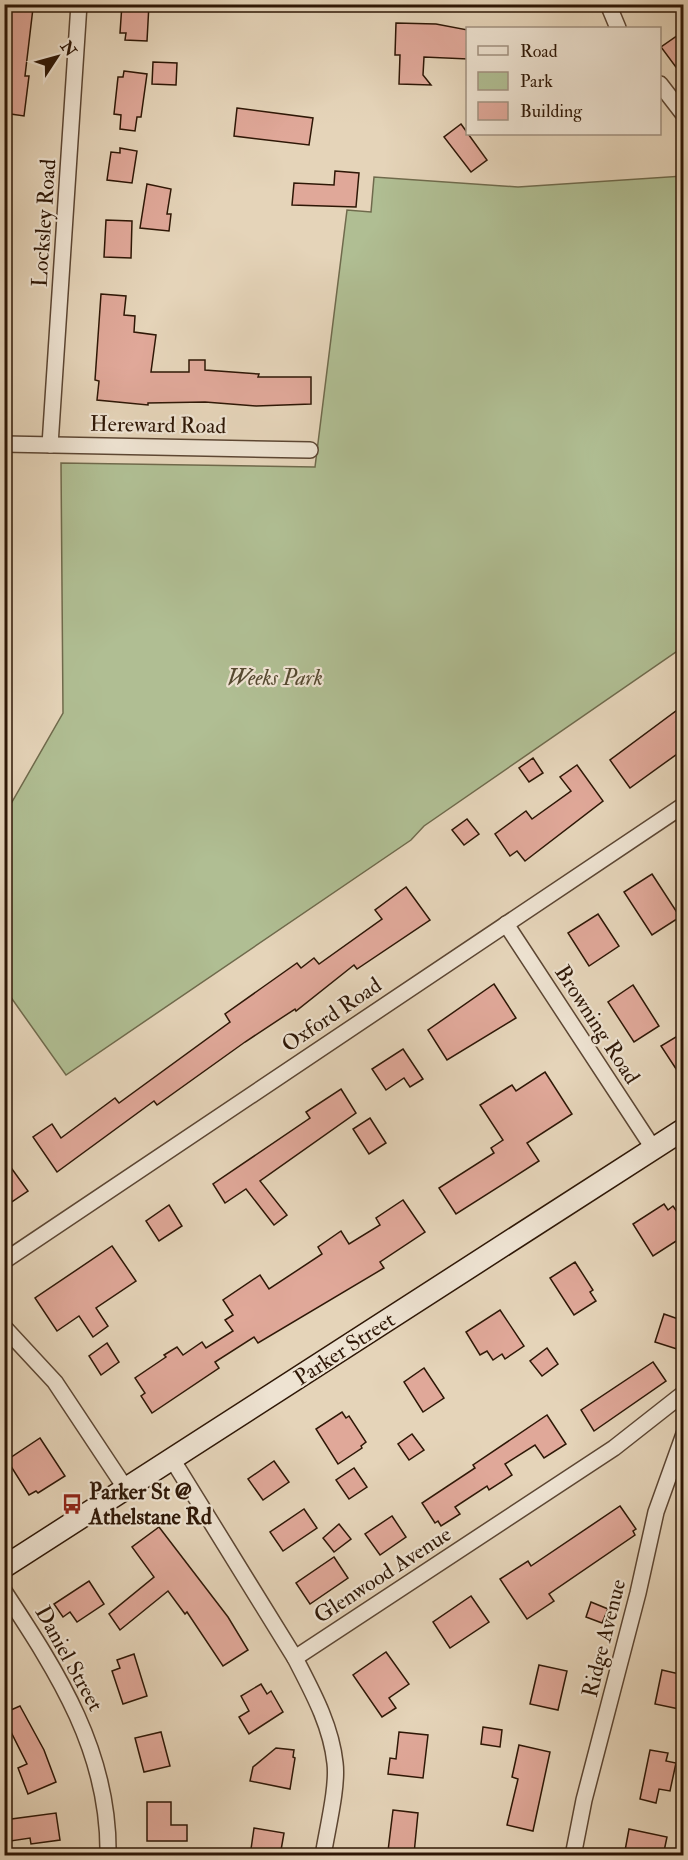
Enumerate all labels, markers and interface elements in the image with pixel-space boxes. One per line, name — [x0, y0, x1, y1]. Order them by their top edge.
north arrow — [27, 27, 87, 87]
legend — [466, 27, 661, 135]
text: N — [55, 36, 81, 61]
text: Road — [520, 40, 558, 63]
text: Park — [520, 70, 553, 93]
text: Building — [520, 100, 583, 123]
street label: Locksley Road — [26, 158, 62, 288]
street label: Hereward Road — [90, 410, 227, 440]
park label: Weeks Park — [227, 664, 323, 692]
street label: Browning Road — [548, 960, 646, 1090]
street label: Oxford Road — [276, 971, 387, 1059]
street label: Parker Street — [289, 1306, 400, 1392]
place label: Parker St @ Athelstane Rd — [88, 1478, 212, 1531]
bus stop icon: Parker St @ Athelstane Rd — [60, 1492, 84, 1516]
street label: Glenwood Avenue — [309, 1520, 456, 1630]
street label: Ridge Avenue — [576, 1576, 632, 1700]
street label: Daniel Street — [29, 1601, 110, 1716]

